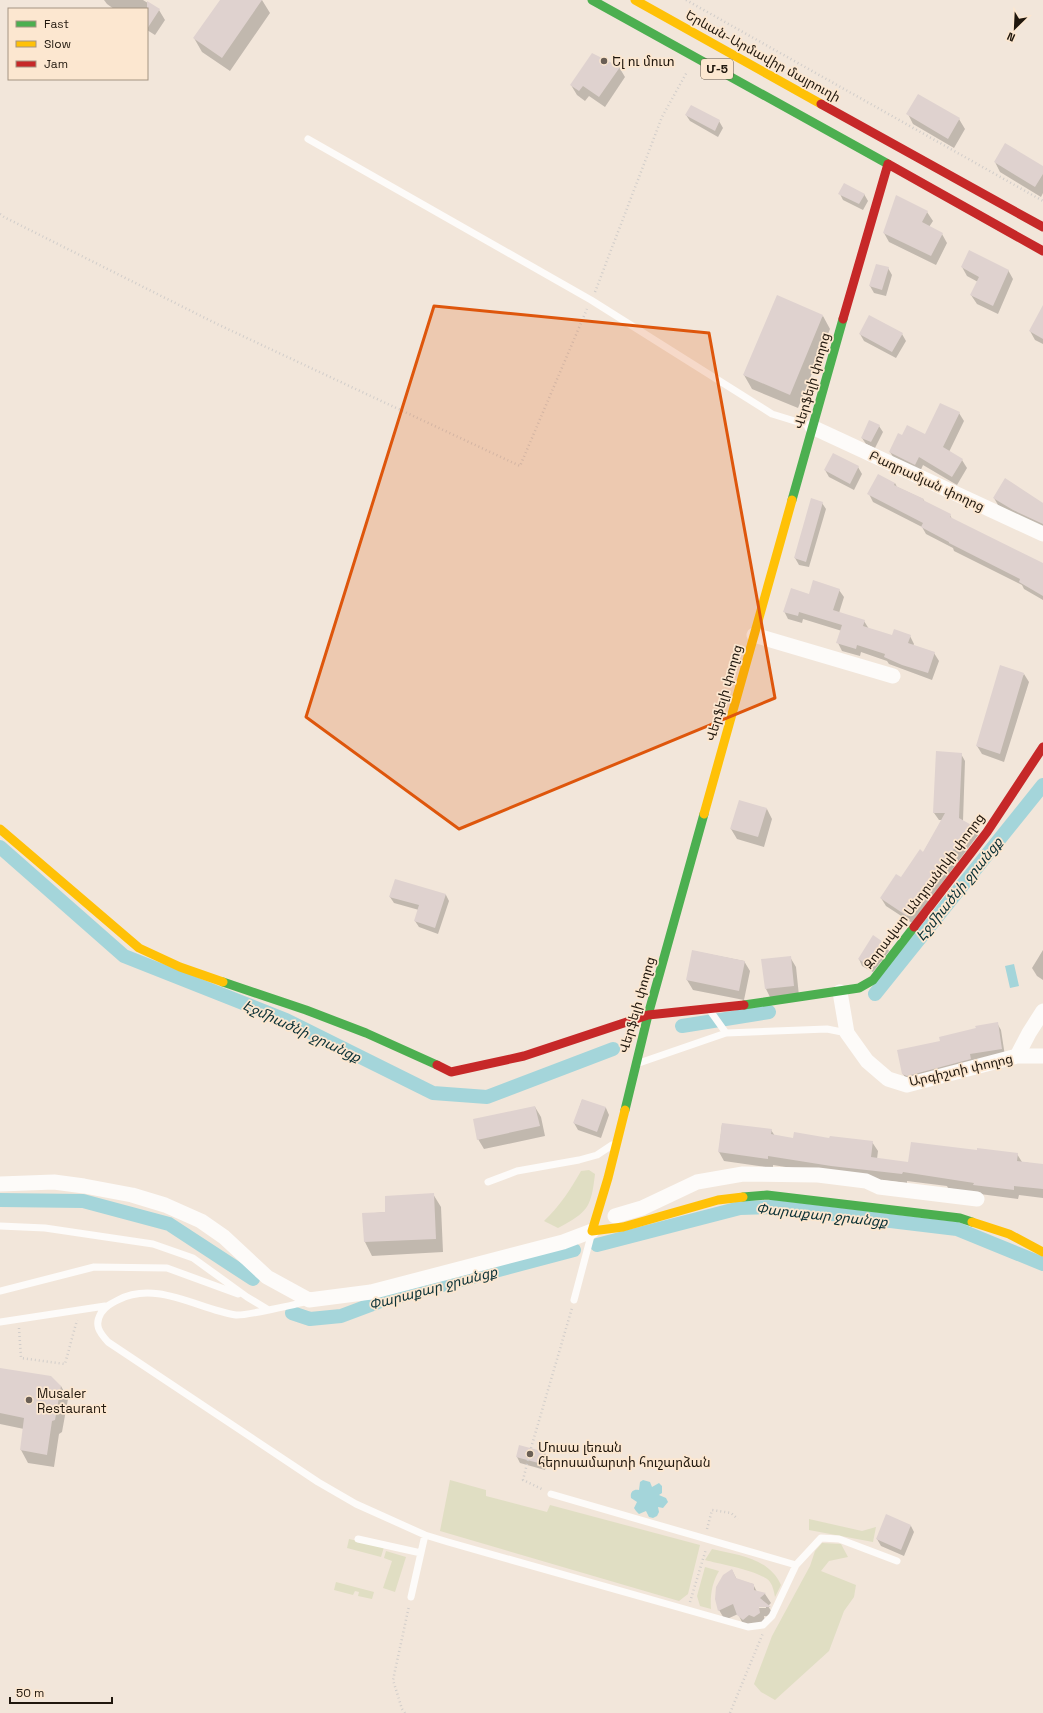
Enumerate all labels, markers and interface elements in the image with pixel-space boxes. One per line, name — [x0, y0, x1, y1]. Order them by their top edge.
street label: Երևան-Արմավիր մայրուղի — [683, 6, 843, 106]
legend — [8, 8, 148, 80]
north arrow — [995, 8, 1035, 48]
text: Fast — [44, 16, 69, 32]
text: N — [1005, 29, 1017, 45]
text: Slow — [44, 36, 71, 52]
place label: Ել ու մուտ — [612, 53, 675, 70]
text: Jam — [44, 56, 68, 72]
marker: Ել ու մուտ — [599, 56, 609, 66]
road number: Մ-5 — [701, 59, 733, 79]
street label: Վերֆելի փողոց — [790, 331, 834, 431]
street label: Բաղրամյան փողոց — [867, 447, 987, 515]
street label: Վերֆելի փողոց — [702, 643, 746, 743]
street label: Զորավար Անդրանիկի փողոց — [860, 810, 988, 972]
water label: Էջմիածնի ջրանցք — [912, 833, 1007, 944]
street label: Վերֆելի փողոց — [615, 955, 659, 1055]
water label: Էջմիածնի ջրանցք — [240, 996, 364, 1066]
street label: Արգիշտի փողոց — [907, 1050, 1015, 1090]
water label: Փարաքար ջրանցք — [755, 1199, 889, 1231]
water label: Փարաքար ջրանցք — [367, 1262, 500, 1314]
place label: Musaler Restaurant — [37, 1385, 107, 1417]
marker: Musaler Restaurant — [24, 1395, 34, 1405]
place label: Մուսա լեռան հերոսամարտի հուշարձան — [538, 1439, 711, 1471]
marker: Մուսա լեռան հերոսամարտի հուշարձան — [525, 1449, 535, 1459]
scale bar — [10, 1679, 112, 1705]
text: 50 m — [16, 1685, 44, 1701]

